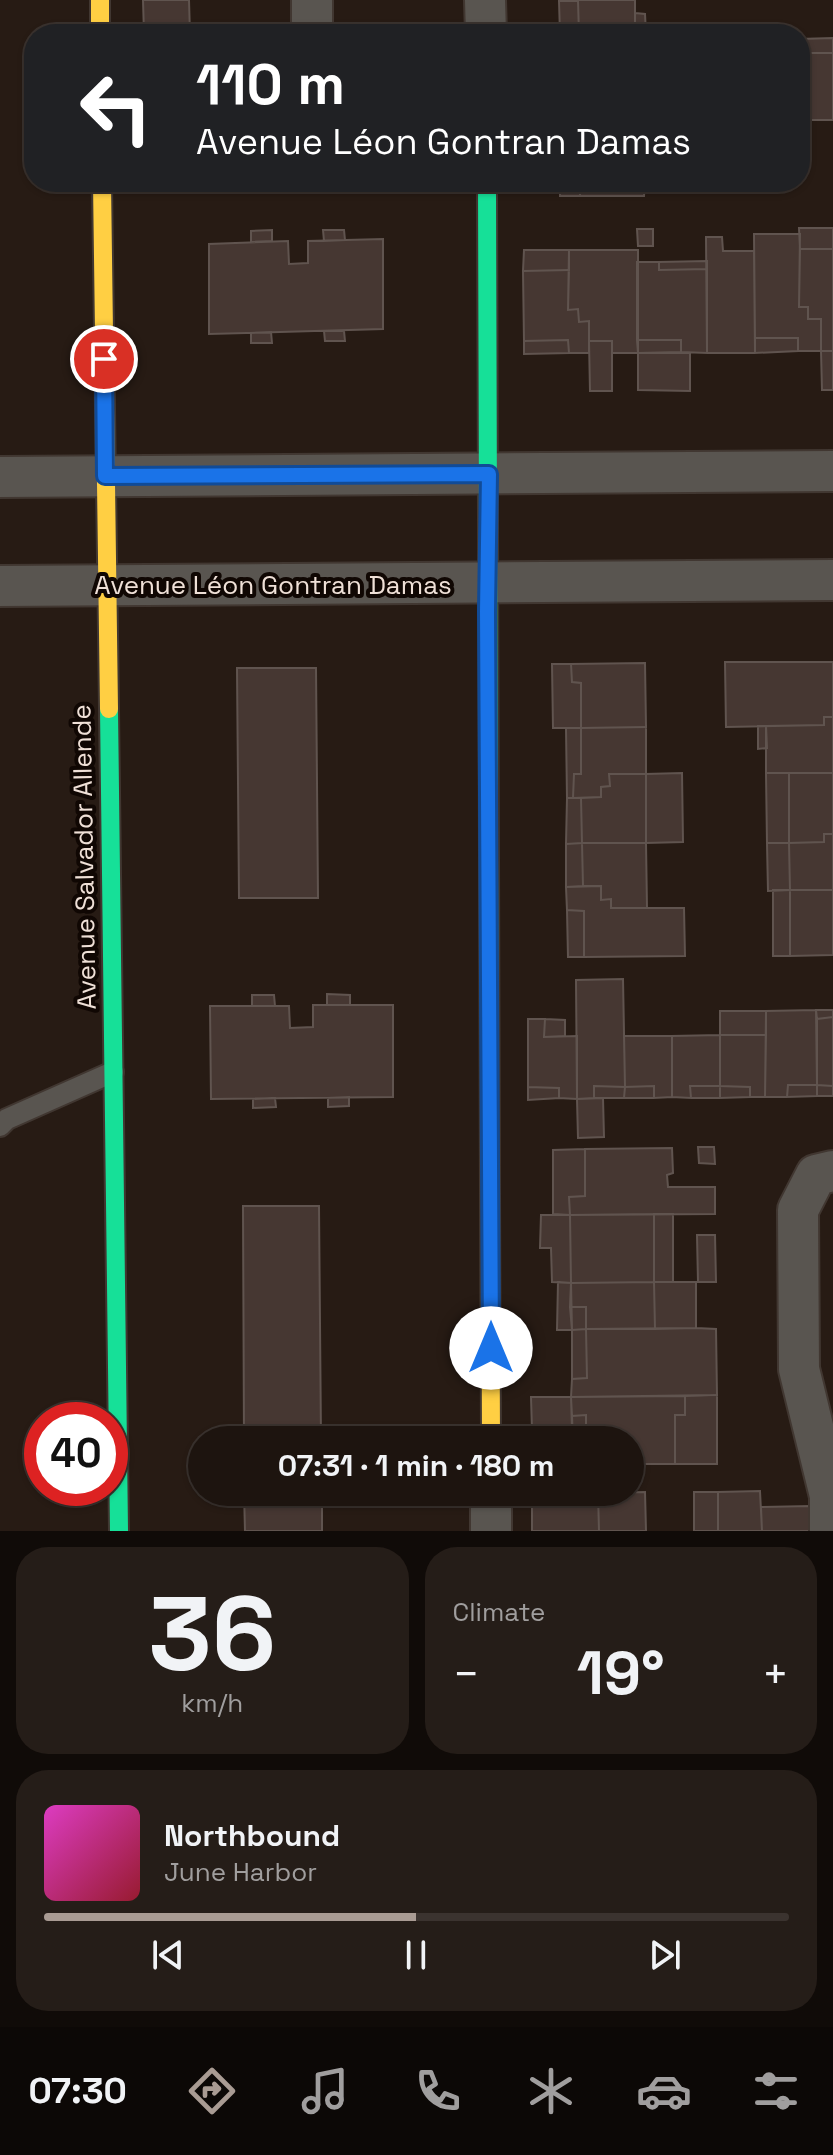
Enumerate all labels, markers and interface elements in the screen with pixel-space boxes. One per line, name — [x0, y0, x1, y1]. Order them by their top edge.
text: 110 m — [196, 49, 345, 120]
icon: left — [64, 56, 168, 160]
text: Avenue Léon Gontran Damas — [196, 119, 691, 165]
pin — [70, 325, 138, 393]
icon: arrive — [82, 337, 126, 381]
street label: Avenue Léon Gontran Damas — [94, 568, 452, 602]
street label: Avenue Salvador Allende — [64, 704, 104, 1010]
position arrow — [449, 1306, 533, 1390]
speed limit sign: 40 — [24, 1402, 128, 1506]
text: 07:31 · 1 min · 180 m — [278, 1446, 554, 1485]
text: 36 — [148, 1568, 276, 1700]
text: Climate — [453, 1595, 545, 1629]
text: 19° — [577, 1635, 665, 1712]
text: − — [453, 1646, 480, 1702]
text: + — [762, 1646, 789, 1702]
text: km/h — [181, 1686, 243, 1720]
text: Northbound — [164, 1816, 340, 1855]
text: June Harbor — [164, 1855, 317, 1889]
icon: previous — [146, 1933, 190, 1977]
icon: pause — [394, 1933, 438, 1977]
icon: next — [643, 1933, 687, 1977]
icon: directions — [184, 2063, 240, 2119]
icon: music — [297, 2063, 353, 2119]
icon: phone — [410, 2063, 466, 2119]
icon: climate — [523, 2063, 579, 2119]
icon: car — [636, 2063, 692, 2119]
icon: filters — [748, 2063, 804, 2119]
text: 07:30 — [28, 2068, 127, 2114]

